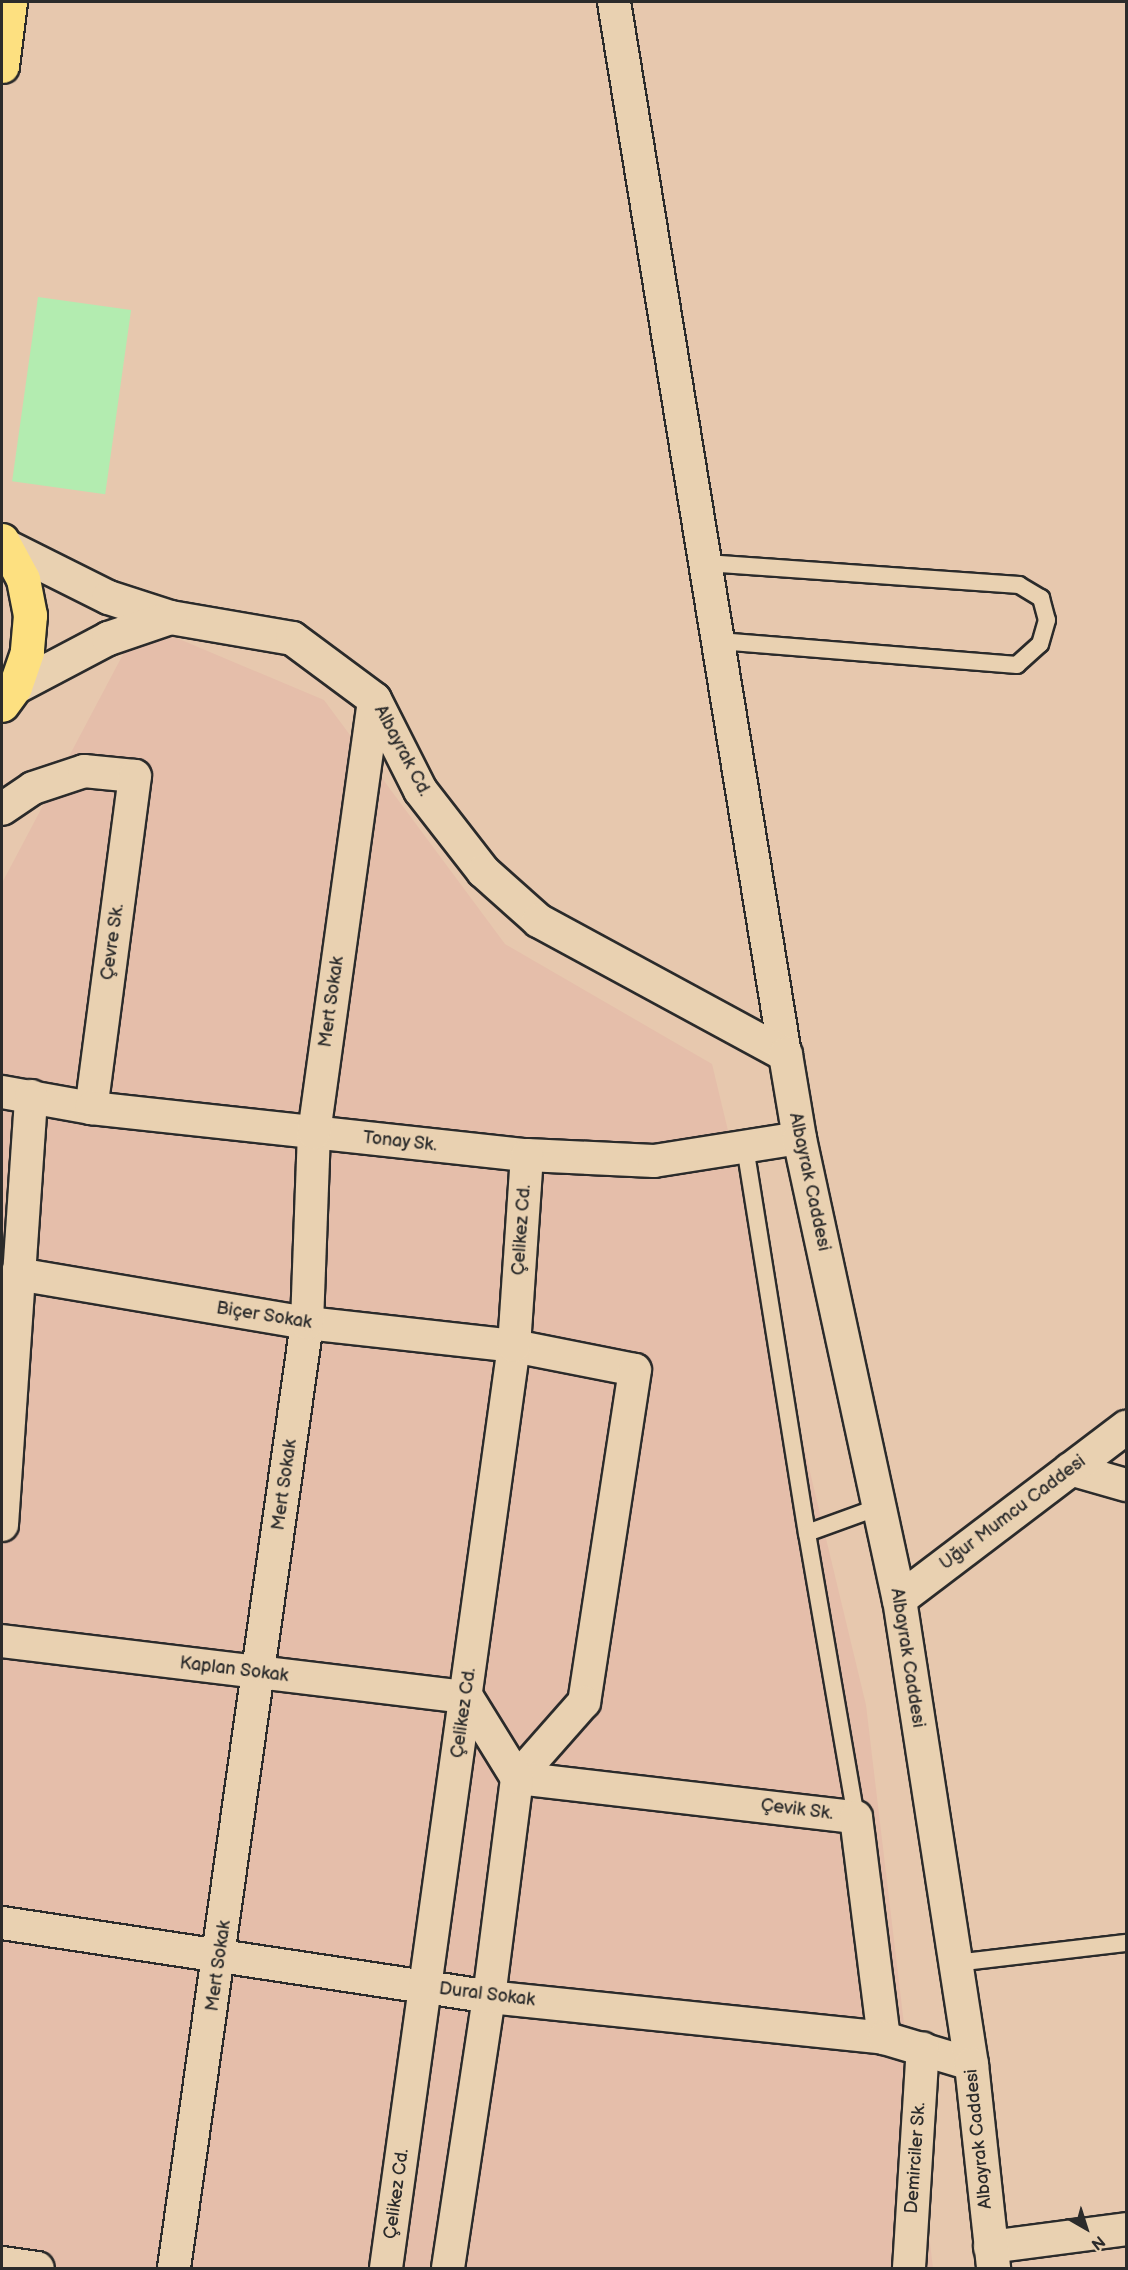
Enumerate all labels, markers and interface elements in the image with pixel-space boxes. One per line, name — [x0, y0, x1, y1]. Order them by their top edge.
street label: Albayrak Cd. — [369, 702, 435, 800]
street label: Çevre Sk. — [97, 902, 129, 982]
street label: Mert Sokak — [315, 955, 349, 1049]
street label: Albayrak Caddesi — [784, 1111, 834, 1253]
street label: Tonay Sk. — [361, 1127, 439, 1157]
street label: Çelikez Cd. — [508, 1184, 536, 1276]
street label: Biçer Sokak — [215, 1298, 313, 1334]
street label: Mert Sokak — [268, 1438, 302, 1532]
street label: Uğur Mumcu Caddesi — [936, 1451, 1090, 1575]
street label: Albayrak Caddesi — [885, 1587, 929, 1729]
street label: Kaplan Sokak — [178, 1653, 290, 1687]
street label: Çelikez Cd. — [447, 1666, 481, 1760]
street label: Çevik Sk. — [759, 1795, 835, 1825]
street label: Mert Sokak — [202, 1919, 236, 2013]
street label: Dural Sokak — [438, 1978, 536, 2012]
street label: Albayrak Caddesi — [961, 2068, 997, 2210]
street label: Demirciler Sk. — [901, 2101, 931, 2215]
street label: Çelikez Cd. — [380, 2147, 414, 2241]
north arrow — [1056, 2198, 1116, 2258]
text: N — [1087, 2231, 1108, 2254]

